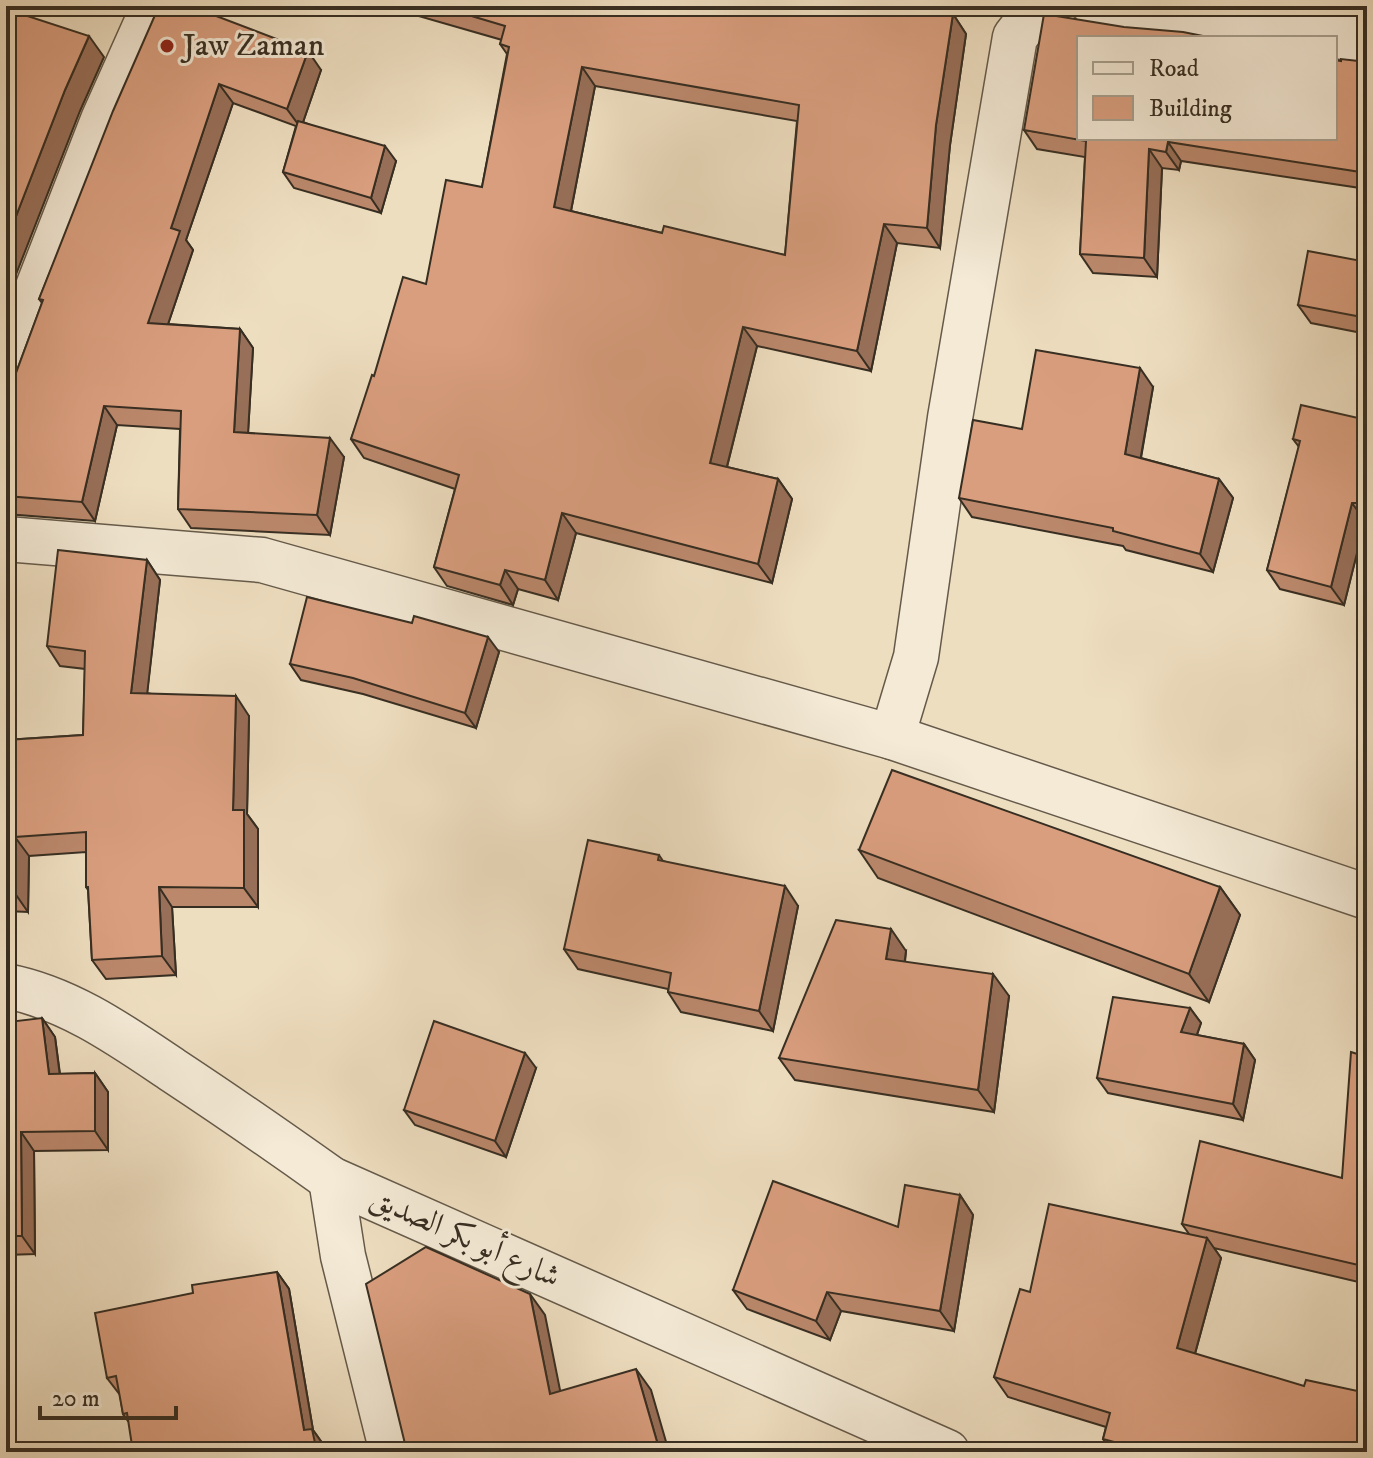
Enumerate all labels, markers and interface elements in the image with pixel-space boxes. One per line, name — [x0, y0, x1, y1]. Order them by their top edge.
place label: Jaw Zaman — [180, 26, 325, 66]
legend — [1077, 36, 1337, 140]
marker: Jaw Zaman — [158, 37, 176, 55]
text: Road — [1149, 54, 1199, 84]
text: Building — [1149, 94, 1232, 124]
street label: شارع أبو بكر الصديق — [362, 1175, 568, 1302]
scale bar — [40, 1370, 176, 1420]
text: 20 m — [52, 1384, 100, 1414]

